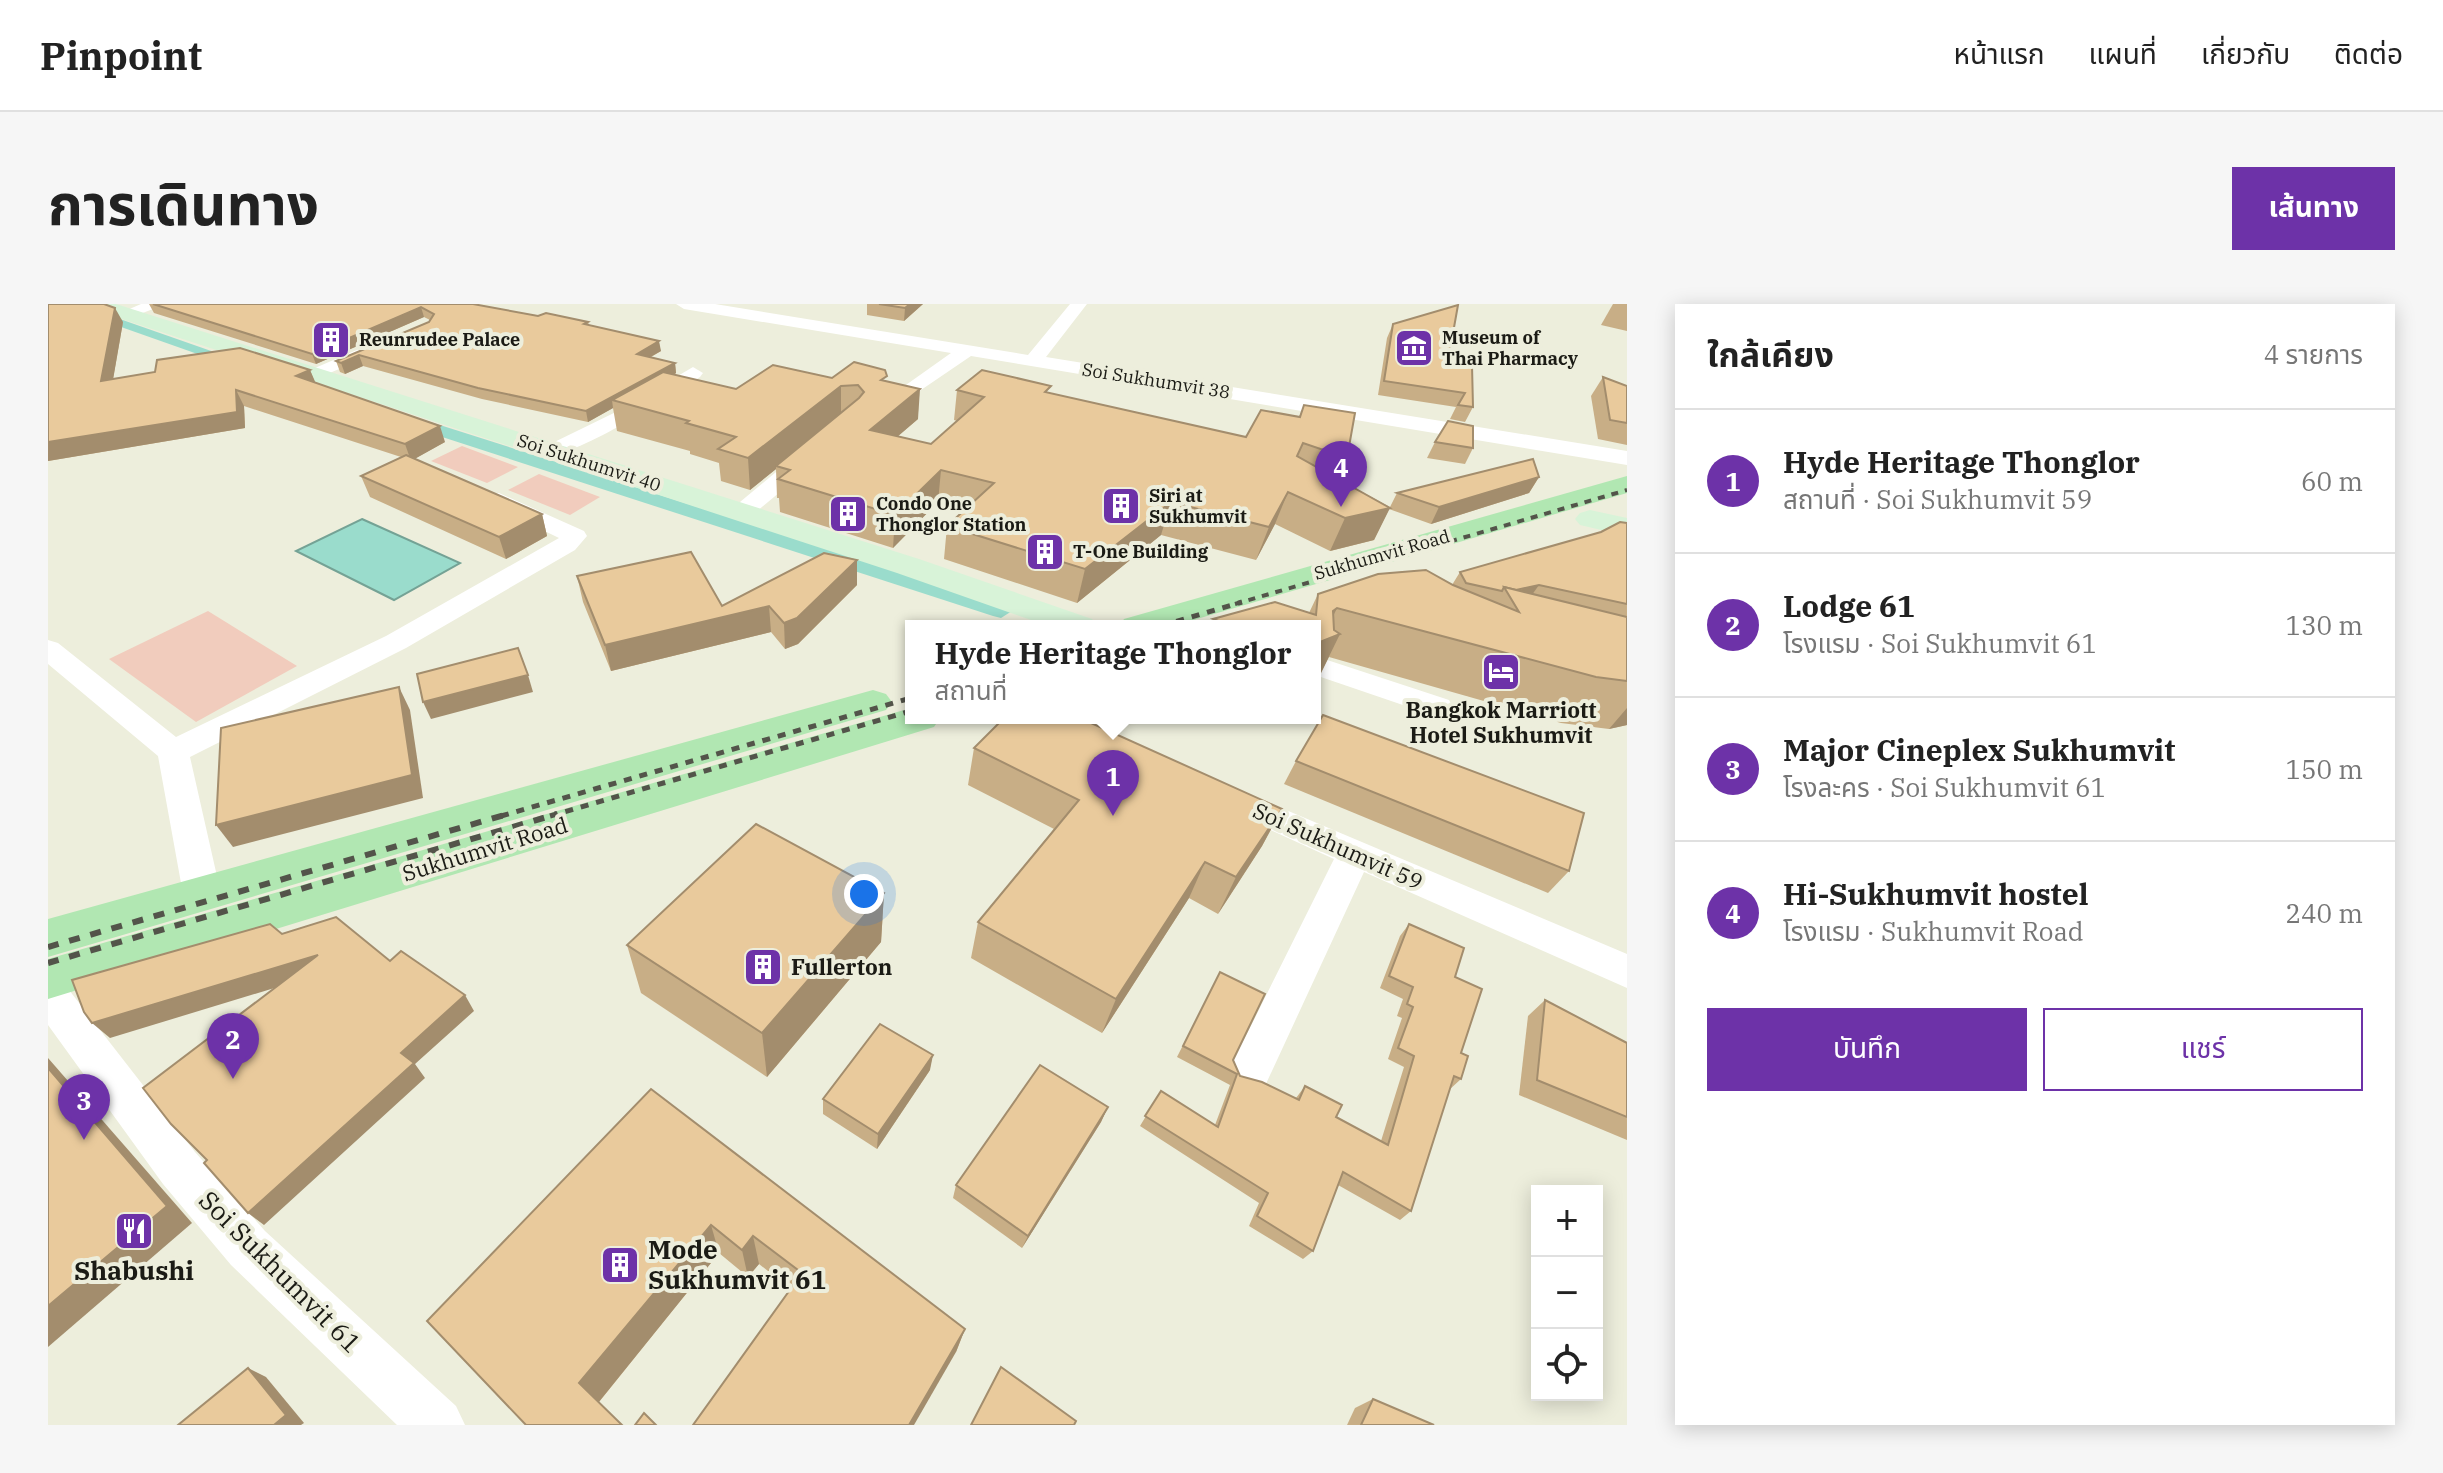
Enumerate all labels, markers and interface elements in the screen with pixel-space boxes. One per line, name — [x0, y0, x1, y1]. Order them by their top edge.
text: Pinpoint — [40, 31, 202, 80]
text: หน้าแรก — [1954, 35, 2045, 72]
text: แผนที่ — [2089, 35, 2157, 72]
text: เกี่ยวกับ — [2201, 35, 2290, 72]
text: ติดต่อ — [2334, 35, 2403, 72]
button: เส้นทาง — [2232, 167, 2395, 250]
text: การเดินทาง — [48, 168, 319, 240]
building icon: Reunrudee Palace — [310, 319, 352, 361]
place label: Museum of Thai Pharmacy — [1442, 326, 1579, 370]
museum icon: Museum of Thai Pharmacy — [1393, 327, 1435, 369]
place label: Reunrudee Palace — [359, 328, 520, 351]
text: ใกล้เคียง — [1707, 332, 1834, 376]
text: 4 รายการ — [2264, 337, 2363, 371]
street label: Soi Sukhumvit 38 — [1080, 357, 1232, 404]
street label: Soi Sukhumvit 40 — [514, 428, 664, 497]
pin: 4 — [1315, 441, 1367, 507]
text: Hyde Heritage Thonglor — [1783, 442, 2140, 481]
text: 1 — [1725, 464, 1741, 498]
text: 60 m — [2301, 464, 2363, 498]
text: สถานที่ · Soi Sukhumvit 59 — [1783, 482, 2092, 516]
place label: Siri at Sukhumvit — [1149, 484, 1247, 528]
building icon: Siri at Sukhumvit — [1100, 485, 1142, 527]
place label: Condo One Thonglor Station — [876, 492, 1027, 536]
building icon: Condo One Thonglor Station — [827, 493, 869, 535]
street label: Sukhumvit Road — [1311, 524, 1453, 585]
building icon: T-One Building — [1024, 531, 1066, 573]
place label: T-One Building — [1073, 540, 1209, 563]
text: Lodge 61 — [1783, 586, 1915, 625]
text: 2 — [1725, 608, 1741, 642]
text: 130 m — [2285, 608, 2363, 642]
popup — [905, 620, 1321, 724]
text: โรงแรม · Soi Sukhumvit 61 — [1783, 626, 2097, 660]
text: Hyde Heritage Thonglor — [935, 633, 1291, 672]
hotel icon: Bangkok Marriott Hotel Sukhumvit — [1480, 651, 1522, 693]
text: สถานที่ — [935, 673, 1007, 707]
place label: Bangkok Marriott Hotel Sukhumvit — [1406, 695, 1596, 749]
text: Major Cineplex Sukhumvit — [1783, 730, 2175, 769]
pin: 1 — [1087, 750, 1139, 816]
text: 3 — [1725, 752, 1741, 786]
text: 150 m — [2285, 752, 2363, 786]
text: โรงละคร · Soi Sukhumvit 61 — [1783, 770, 2106, 804]
street label: Soi Sukhumvit 59 — [1249, 795, 1428, 896]
street label: Sukhumvit Road — [399, 810, 571, 887]
your location — [844, 874, 884, 914]
text: Hi-Sukhumvit hostel — [1783, 874, 2088, 913]
text: 4 — [1725, 896, 1741, 930]
text: 240 m — [2285, 896, 2363, 930]
text: โรงแรม · Sukhumvit Road — [1783, 914, 2084, 948]
building icon: Fullerton — [742, 946, 784, 988]
place label: Fullerton — [791, 952, 892, 981]
button: บันทึก — [1707, 1008, 2027, 1091]
button: แชร์ — [2043, 1008, 2363, 1091]
pin: 2 — [207, 1013, 259, 1079]
pin: 3 — [58, 1074, 110, 1140]
street label: Soi Sukhumvit 61 — [192, 1183, 369, 1360]
map controls — [1531, 1185, 1603, 1401]
button: + — [1531, 1185, 1603, 1257]
restaurant icon: Shabushi — [113, 1210, 155, 1252]
place label: Mode Sukhumvit 61 — [648, 1232, 826, 1296]
building icon: Mode Sukhumvit 61 — [599, 1244, 641, 1286]
place label: Shabushi — [74, 1253, 194, 1287]
button: − — [1531, 1257, 1603, 1329]
button: locate — [1531, 1329, 1603, 1401]

